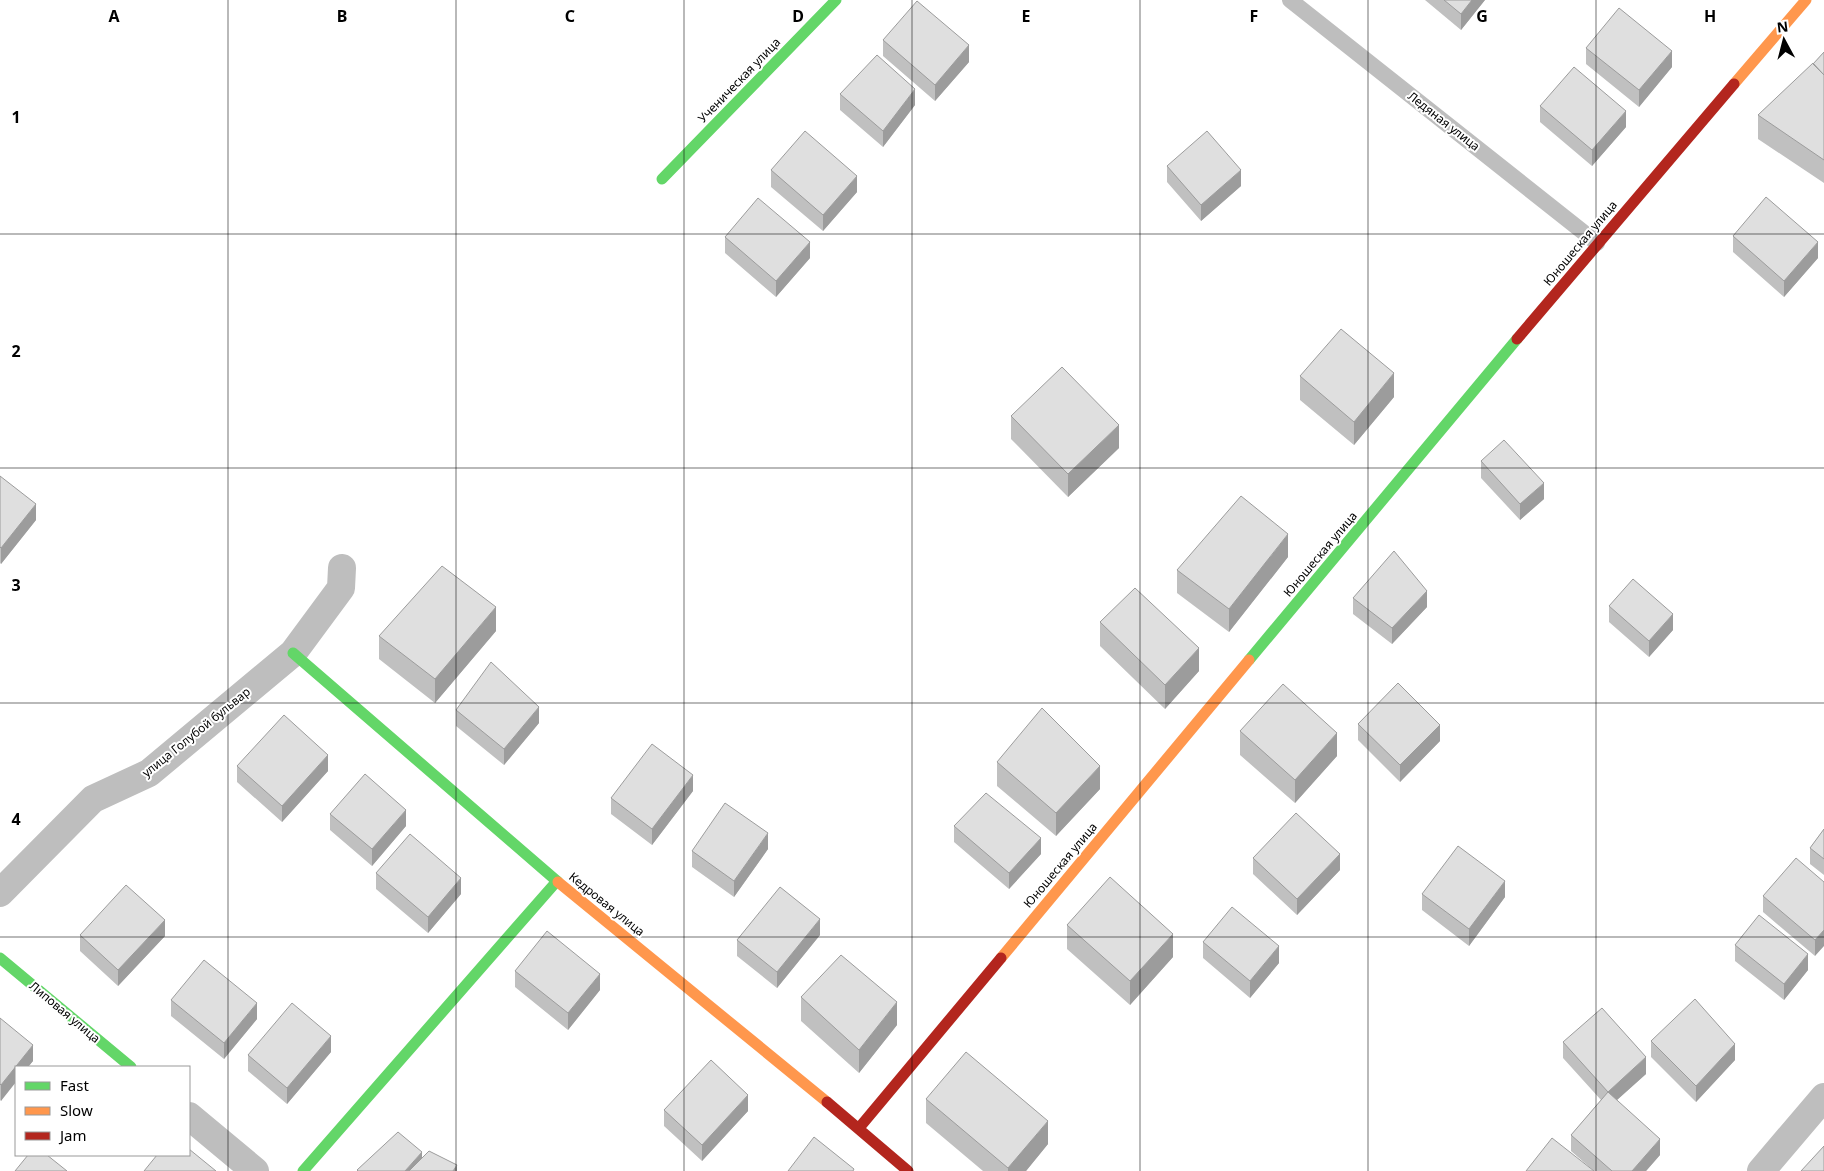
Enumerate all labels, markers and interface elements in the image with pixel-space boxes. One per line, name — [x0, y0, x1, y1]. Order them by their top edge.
text: A — [108, 5, 120, 27]
text: B — [337, 5, 347, 27]
text: C — [565, 5, 575, 27]
text: D — [792, 5, 804, 27]
text: E — [1022, 5, 1031, 27]
text: F — [1250, 5, 1258, 27]
text: G — [1476, 5, 1488, 27]
text: H — [1704, 5, 1716, 27]
north arrow — [1759, 15, 1809, 65]
text: N — [1776, 16, 1789, 37]
street label: Ученическая улица — [694, 34, 784, 126]
street label: Ледяная улица — [1404, 87, 1484, 155]
text: 1 — [11, 106, 21, 128]
street label: Юношеская улица — [1539, 197, 1621, 289]
text: 2 — [11, 340, 21, 362]
street label: Юношеская улица — [1279, 508, 1361, 600]
text: 3 — [11, 574, 21, 596]
street label: улица Голубой бульвар — [138, 683, 254, 781]
text: 4 — [11, 808, 21, 830]
street label: Юношеская улица — [1019, 819, 1101, 911]
street label: Кедровая улица — [566, 868, 648, 940]
street label: Липовая улица — [26, 977, 104, 1047]
legend — [15, 1066, 190, 1156]
text: Fast — [60, 1075, 89, 1095]
text: Slow — [60, 1100, 93, 1120]
text: Jam — [58, 1125, 87, 1145]

